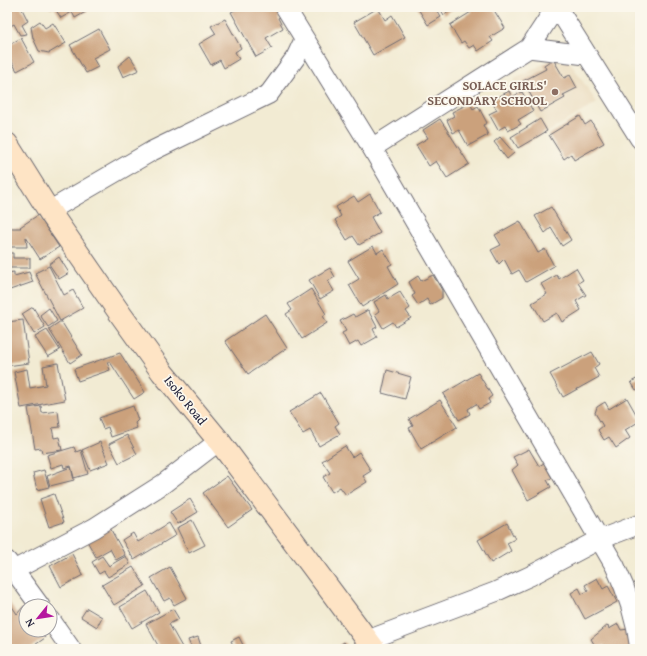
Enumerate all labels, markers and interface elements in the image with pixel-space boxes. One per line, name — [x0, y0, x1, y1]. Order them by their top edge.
place label: SOLACE GIRLS' SECONDARY SCHOOL — [427, 76, 547, 110]
marker: SOLACE GIRLS' SECONDARY SCHOOL — [550, 87, 560, 97]
street label: Isoko Road — [160, 371, 212, 429]
north arrow — [18, 598, 58, 638]
text: N — [20, 615, 38, 630]

